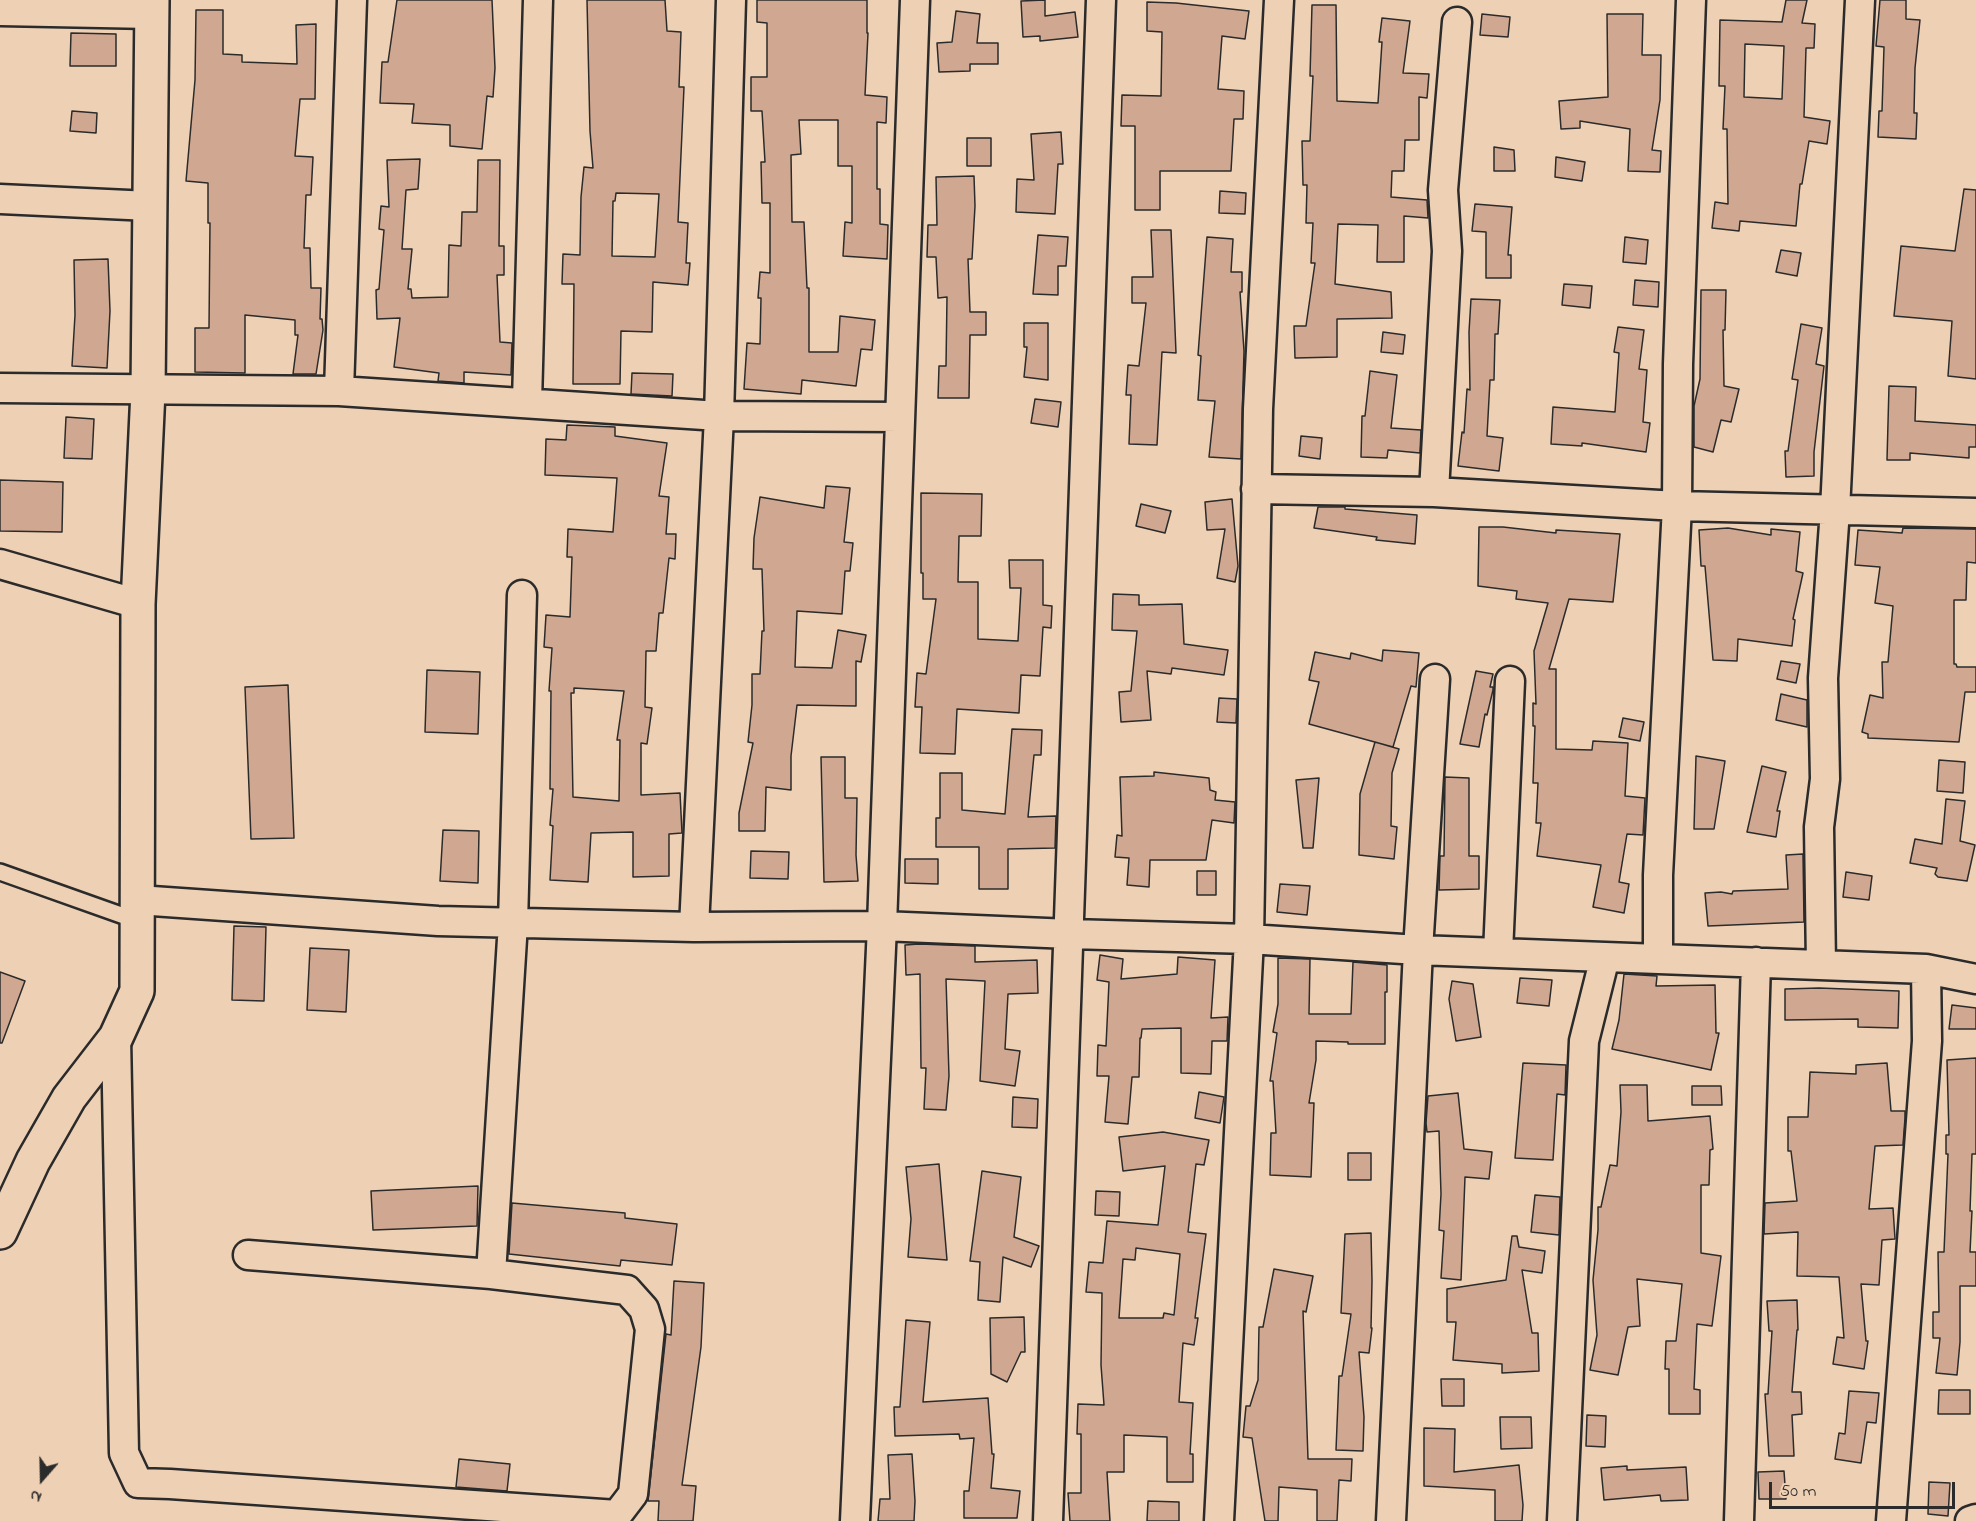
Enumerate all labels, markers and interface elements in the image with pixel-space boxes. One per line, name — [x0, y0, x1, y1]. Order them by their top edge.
north arrow — [12, 1449, 72, 1509]
scale bar — [1772, 1470, 1958, 1508]
text: 50 m — [1780, 1479, 1817, 1505]
text: N — [27, 1483, 45, 1509]

